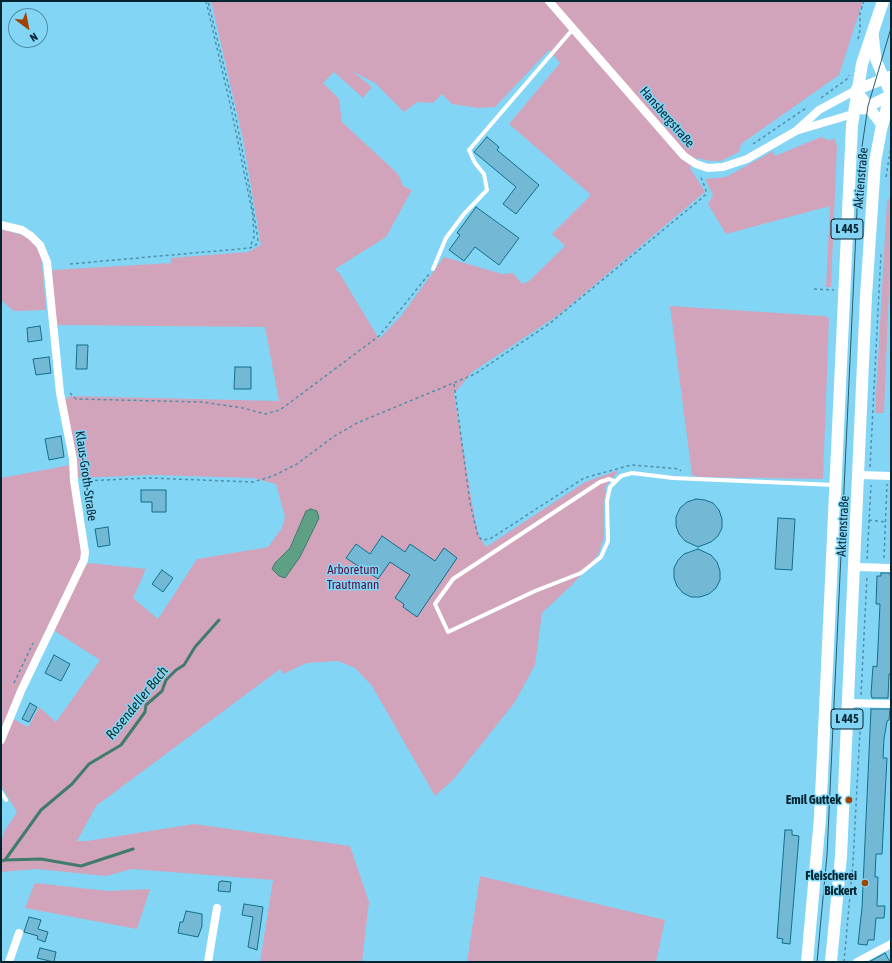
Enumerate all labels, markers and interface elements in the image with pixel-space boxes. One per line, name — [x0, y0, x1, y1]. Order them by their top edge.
north arrow — [8, 8, 48, 48]
text: N — [28, 31, 40, 44]
street label: Hansbergstraße — [636, 83, 698, 151]
street label: Aktienstraße — [851, 147, 871, 209]
road number: L 445 — [831, 219, 863, 239]
street label: Klaus-Groth-Straße — [72, 430, 100, 522]
street label: Aktienstraße — [834, 495, 852, 557]
park label: Arboretum Trautmann — [327, 562, 379, 593]
water label: Rosendeller Bach — [102, 663, 172, 743]
road number: L 445 — [831, 709, 863, 729]
place label: Emil Guttek — [786, 792, 841, 808]
marker: Emil Guttek — [844, 795, 854, 805]
place label: Fleischerei Bickert — [805, 868, 857, 899]
marker: Fleischerei Bickert — [860, 878, 870, 888]

